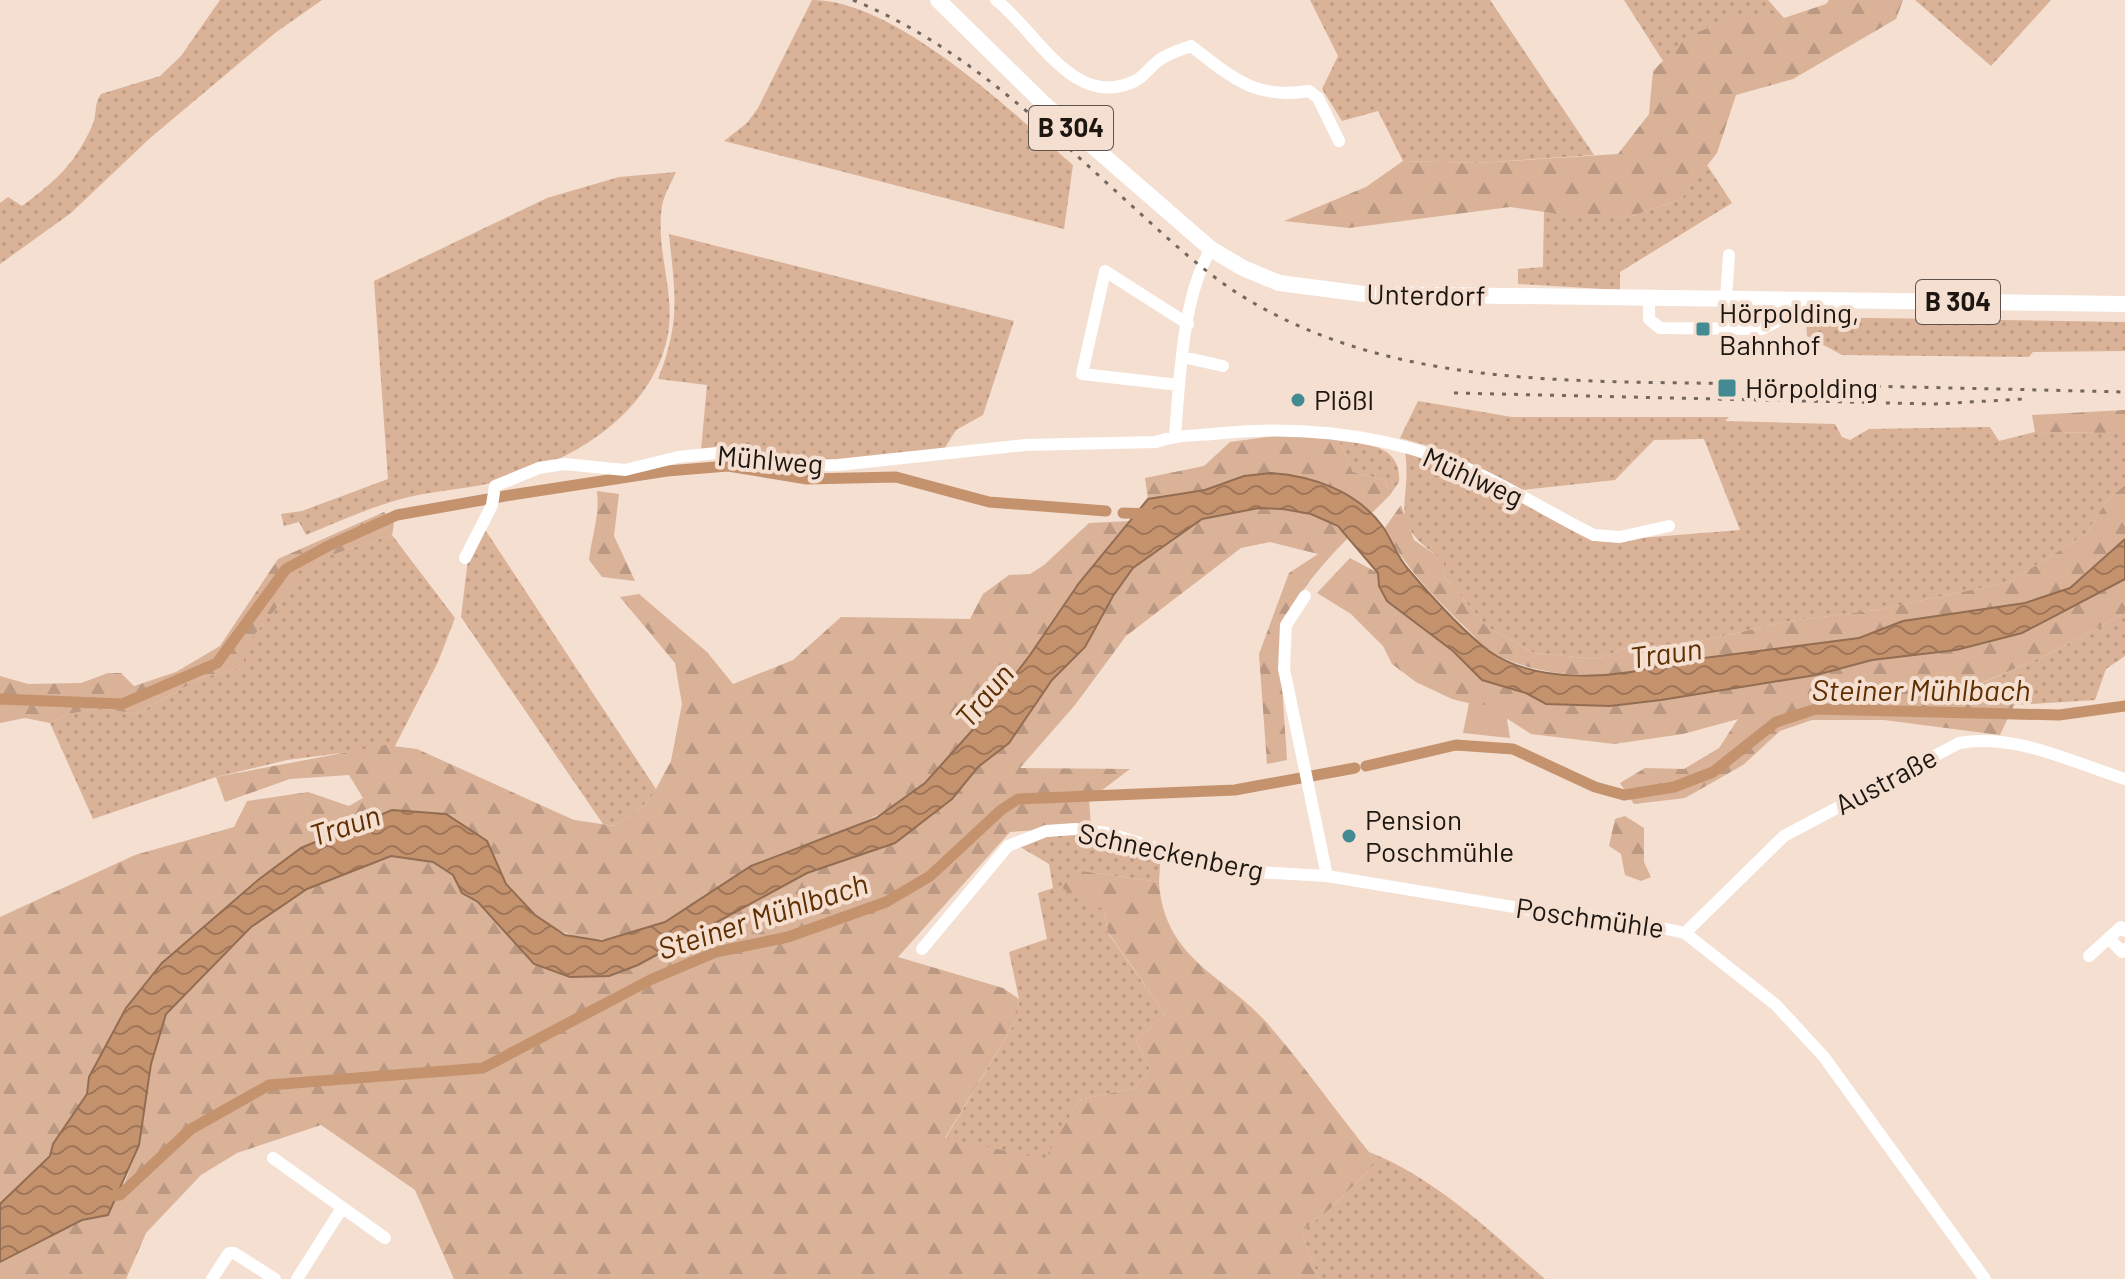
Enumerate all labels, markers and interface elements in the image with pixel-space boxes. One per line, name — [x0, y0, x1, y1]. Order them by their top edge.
road number: B 304 — [1029, 106, 1113, 150]
street label: Unterdorf — [1366, 276, 1486, 312]
road number: B 304 — [1916, 280, 2000, 324]
place label: Hörpolding, Bahnhof — [1719, 295, 1859, 361]
marker: Hörpolding, Bahnhof — [1694, 320, 1712, 338]
place label: Hörpolding — [1745, 370, 1878, 404]
marker: Hörpolding — [1716, 377, 1738, 399]
place label: Plößl — [1314, 382, 1374, 416]
marker: Plößl — [1289, 391, 1307, 409]
street label: Mühlweg — [716, 437, 824, 481]
street label: Mühlweg — [1418, 439, 1529, 513]
water label: Traun — [1627, 629, 1704, 675]
water label: Traun — [946, 655, 1021, 734]
water label: Steiner Mühlbach — [1812, 671, 2030, 707]
street label: Austraße — [1829, 739, 1942, 821]
water label: Traun — [304, 796, 384, 852]
place label: Pension Poschmühle — [1365, 802, 1514, 868]
street label: Schneckenberg — [1075, 815, 1267, 887]
marker: Pension Poschmühle — [1340, 827, 1358, 845]
water label: Steiner Mühlbach — [653, 864, 872, 966]
street label: Poschmühle — [1514, 890, 1666, 944]

